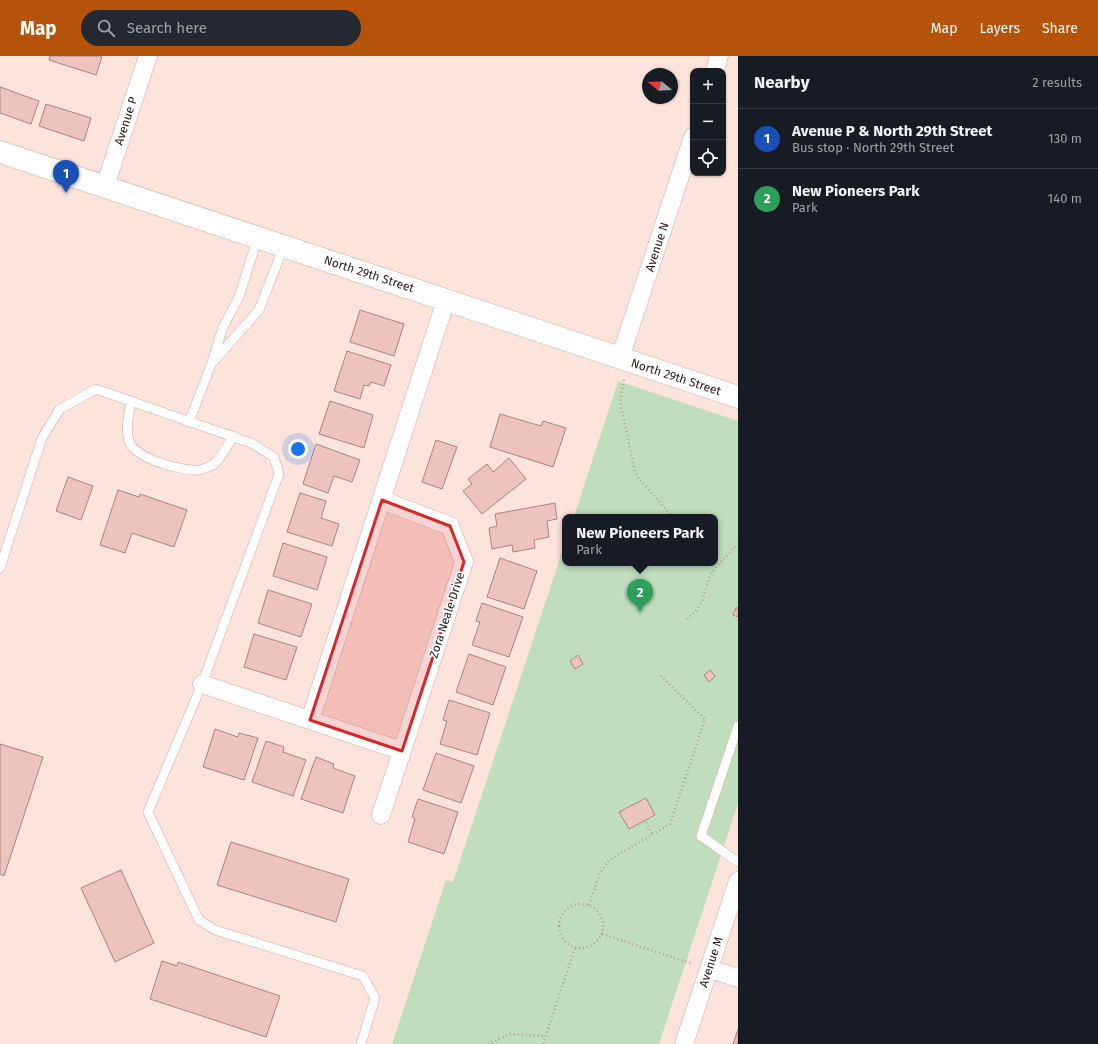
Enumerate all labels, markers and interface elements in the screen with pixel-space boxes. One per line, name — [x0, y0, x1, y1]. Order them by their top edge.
search box — [81, 10, 361, 46]
text: Map — [20, 17, 57, 40]
icon: search — [95, 17, 117, 39]
text: Search here — [127, 19, 207, 37]
text: Map — [931, 20, 957, 37]
text: Layers — [979, 20, 1020, 37]
text: Share — [1042, 20, 1078, 37]
north arrow — [642, 68, 678, 104]
map controls — [690, 68, 726, 176]
button: + — [690, 68, 726, 104]
text: Nearby — [754, 72, 809, 93]
text: 2 results — [1032, 75, 1082, 90]
street label: Avenue P — [112, 95, 140, 147]
button: − — [690, 104, 726, 140]
text: Avenue P & North 29th Street — [792, 122, 992, 140]
text: 1 — [764, 131, 770, 146]
text: 130 m — [1048, 131, 1082, 146]
button: locate — [690, 140, 726, 176]
text: Bus stop · North 29th Street — [792, 140, 954, 155]
pin: 1 — [53, 160, 79, 193]
text: New Pioneers Park — [792, 182, 920, 200]
text: 2 — [764, 191, 770, 206]
text: 140 m — [1048, 191, 1082, 206]
text: Park — [792, 200, 818, 215]
street label: Avenue N — [642, 220, 672, 274]
street label: North 29th Street — [322, 253, 416, 295]
street label: North 29th Street — [629, 356, 723, 398]
your location — [288, 439, 308, 459]
popup — [562, 514, 718, 566]
text: New Pioneers Park — [576, 524, 704, 542]
text: Park — [576, 542, 602, 557]
street label: Zora Neale Drive — [427, 570, 467, 660]
pin: 2 — [627, 579, 653, 612]
street label: Avenue M — [696, 935, 726, 989]

